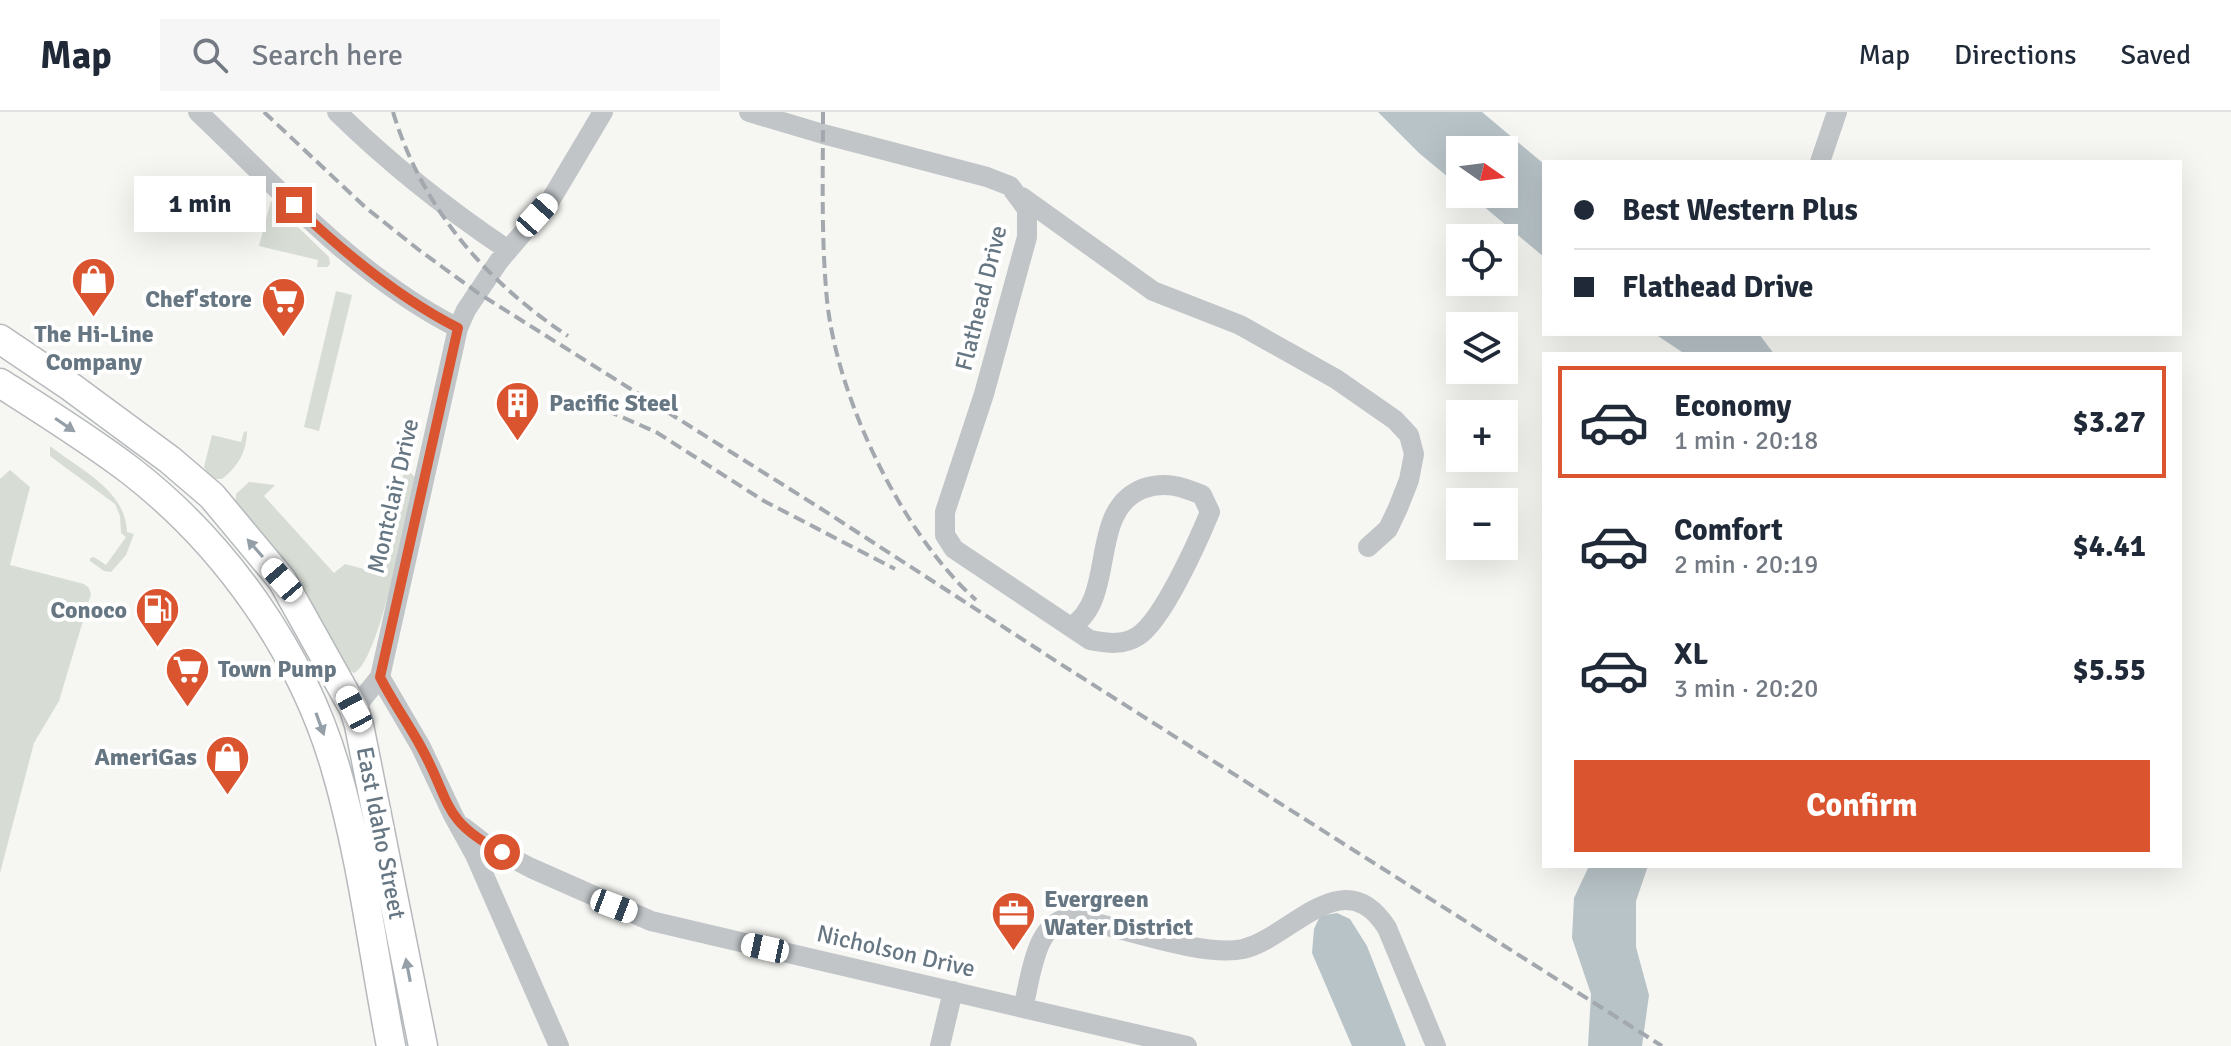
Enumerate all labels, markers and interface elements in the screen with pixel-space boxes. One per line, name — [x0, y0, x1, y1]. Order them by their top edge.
search box — [160, 19, 720, 91]
text: Map — [40, 32, 112, 79]
icon: search — [188, 33, 232, 77]
text: Search here — [252, 37, 403, 74]
text: Map — [1858, 38, 1910, 72]
text: Directions — [1954, 38, 2076, 72]
text: Saved — [2120, 38, 2191, 72]
north arrow — [1446, 136, 1518, 208]
map controls — [1446, 136, 1518, 560]
callout: 1 min — [134, 177, 266, 233]
route end — [276, 187, 312, 223]
text: 1 min — [169, 188, 231, 220]
car — [512, 189, 562, 241]
text: Best Western Plus — [1622, 192, 1858, 229]
street label: Flathead Drive — [948, 222, 1014, 374]
button: locate — [1446, 224, 1518, 296]
shop icon: The Hi-Line Company — [70, 256, 118, 319]
text: Flathead Drive — [1622, 269, 1813, 306]
supermarket icon: Chef'store — [259, 275, 307, 338]
place label: Chef'store — [145, 284, 252, 314]
button: layers — [1446, 312, 1518, 384]
place label: The Hi-Line Company — [34, 319, 154, 377]
building icon: Pacific Steel — [494, 379, 542, 442]
icon: car — [1578, 386, 1650, 458]
place label: Pacific Steel — [549, 388, 679, 418]
text: Economy — [1674, 388, 1791, 425]
button: + — [1446, 400, 1518, 472]
text: $3.27 — [2073, 404, 2146, 441]
street label: Montclair Drive — [361, 416, 425, 576]
one-way arrow — [55, 418, 76, 433]
text: 1 min · 20:18 — [1674, 425, 1818, 457]
button: − — [1446, 488, 1518, 560]
icon: car — [1578, 510, 1650, 582]
text: Comfort — [1674, 512, 1783, 549]
text: $4.41 — [2073, 528, 2146, 565]
one-way arrow — [247, 538, 264, 558]
text: 2 min · 20:19 — [1674, 549, 1818, 581]
car — [257, 554, 307, 606]
fuel station icon: Conoco — [134, 586, 182, 649]
place label: Conoco — [51, 595, 127, 625]
icon: car — [1578, 634, 1650, 706]
text: XL — [1674, 636, 1708, 673]
supermarket icon: Town Pump — [163, 645, 211, 708]
text: $5.55 — [2073, 652, 2146, 689]
place label: Town Pump — [218, 654, 337, 684]
text: 3 min · 20:20 — [1674, 673, 1818, 705]
car — [332, 682, 376, 736]
one-way arrow — [315, 713, 327, 737]
shop icon: AmeriGas — [204, 733, 252, 796]
place label: AmeriGas — [95, 742, 197, 772]
street label: East Idaho Street — [350, 744, 412, 922]
button: Confirm — [1574, 760, 2150, 852]
route start — [484, 834, 520, 870]
place label: Evergreen Water District — [1044, 884, 1193, 942]
car — [587, 886, 641, 926]
office icon: Evergreen Water District — [989, 889, 1037, 952]
street label: Nicholson Drive — [814, 918, 978, 984]
car — [739, 931, 791, 965]
one-way arrow — [401, 957, 414, 982]

